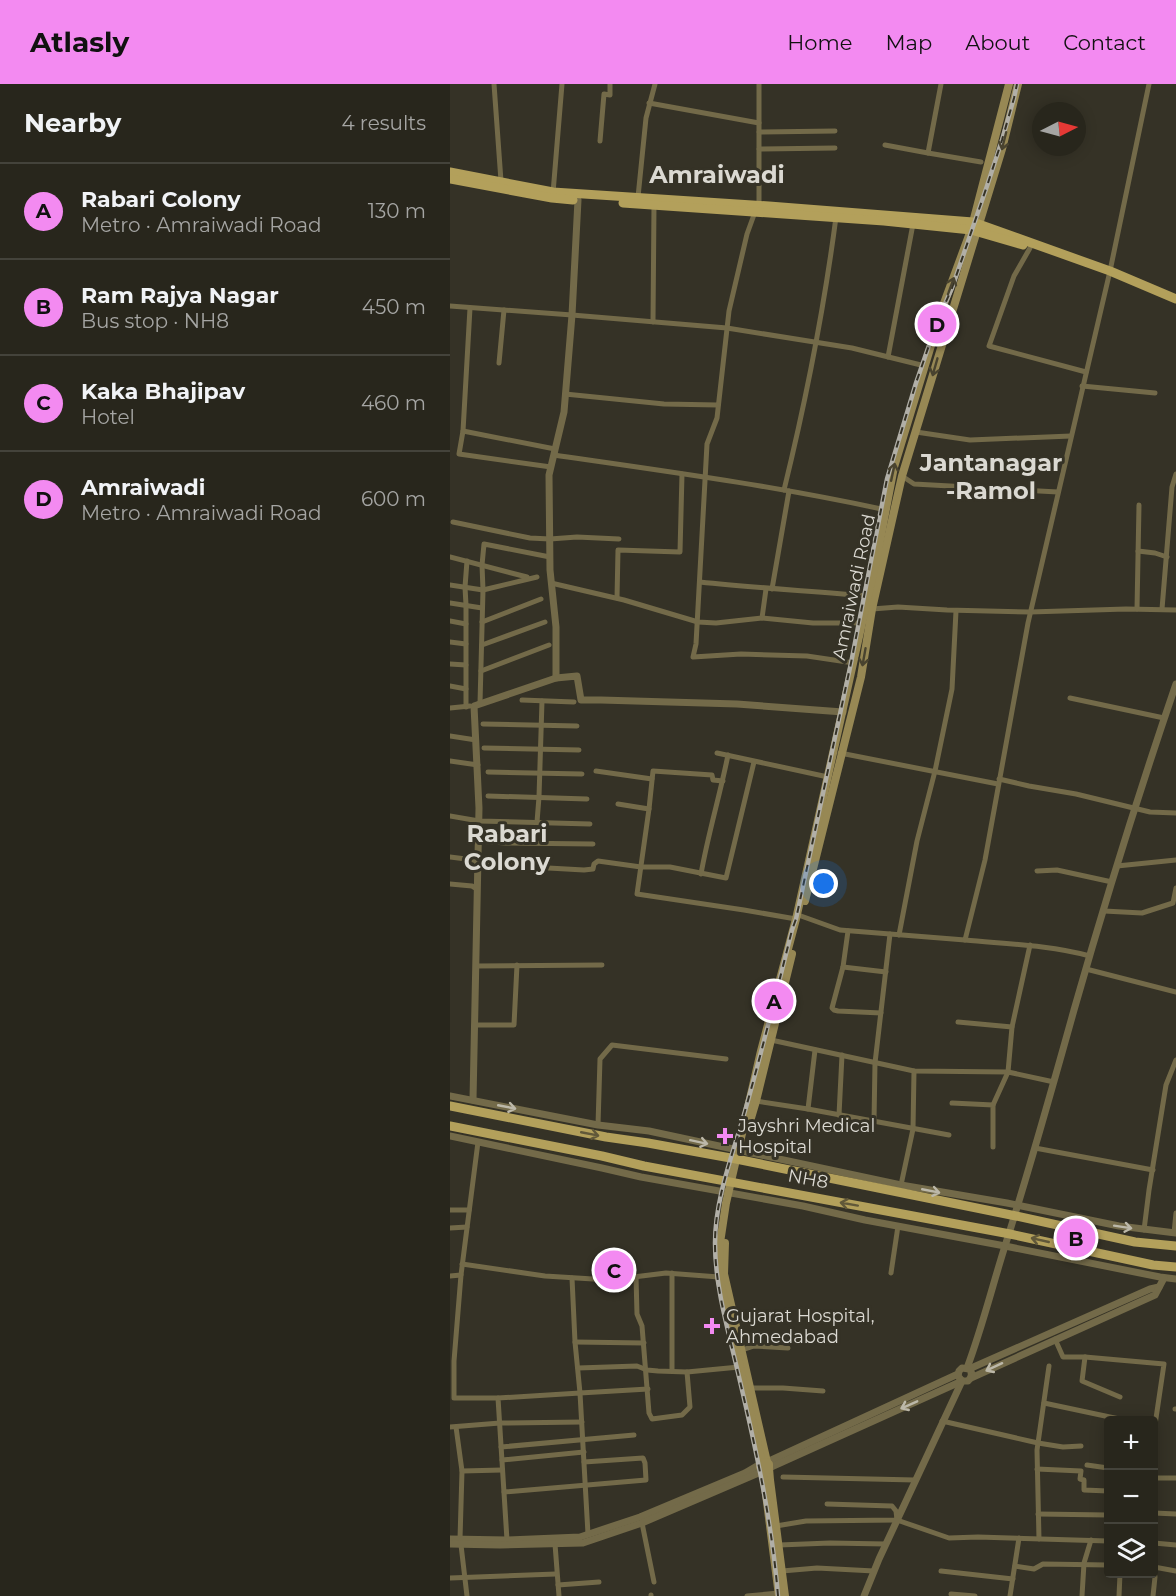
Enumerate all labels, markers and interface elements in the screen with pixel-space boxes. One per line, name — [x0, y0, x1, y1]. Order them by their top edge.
text: Atlasly — [30, 25, 129, 59]
text: Home — [787, 30, 852, 55]
text: Map — [885, 30, 932, 55]
text: About — [965, 30, 1030, 55]
text: Contact — [1063, 30, 1146, 55]
north arrow — [1032, 102, 1086, 156]
text: Nearby — [24, 107, 121, 139]
text: 4 results — [341, 111, 426, 135]
one-way arrow — [998, 131, 1009, 150]
district label: Amraiwadi — [648, 160, 785, 189]
text: Rabari Colony — [81, 186, 241, 213]
text: A — [36, 199, 51, 223]
text: 130 m — [368, 199, 426, 223]
text: Metro · Amraiwadi Road — [81, 213, 322, 237]
one-way arrow — [946, 277, 957, 295]
text: Ram Rajya Nagar — [81, 282, 279, 309]
text: B — [36, 295, 51, 319]
text: 450 m — [362, 295, 426, 319]
pin: D — [918, 302, 956, 346]
text: Bus stop · NH8 — [81, 309, 229, 333]
one-way arrow — [929, 358, 940, 377]
text: Kaka Bhajipav — [81, 378, 245, 405]
text: C — [36, 391, 51, 415]
text: 460 m — [361, 391, 426, 415]
text: Hotel — [81, 405, 135, 429]
district label: Jantanagar -Ramol — [919, 448, 1062, 505]
one-way arrow — [888, 463, 900, 482]
text: Amraiwadi — [81, 474, 205, 501]
text: D — [35, 487, 52, 511]
text: 600 m — [361, 487, 426, 511]
text: Metro · Amraiwadi Road — [81, 501, 322, 525]
street label: Amraiwadi Road — [828, 512, 880, 662]
one-way arrow — [858, 646, 869, 666]
district label: Rabari Colony — [464, 819, 551, 876]
your location — [809, 869, 838, 898]
pin: A — [754, 978, 794, 1024]
one-way arrow — [497, 1102, 517, 1113]
place label: Jayshri Medical Hospital — [737, 1115, 875, 1158]
marker: Jayshri Medical Hospital — [716, 1127, 734, 1145]
one-way arrow — [579, 1129, 599, 1140]
one-way arrow — [689, 1137, 708, 1148]
street label: NH8 — [786, 1165, 830, 1193]
one-way arrow — [921, 1186, 940, 1197]
one-way arrow — [839, 1198, 859, 1209]
pin: B — [1056, 1216, 1096, 1260]
one-way arrow — [1112, 1221, 1132, 1232]
one-way arrow — [1031, 1234, 1050, 1246]
pin: C — [594, 1248, 634, 1292]
place label: Gujarat Hospital, Ahmedabad — [726, 1305, 875, 1348]
marker: Gujarat Hospital, Ahmedabad — [703, 1317, 721, 1335]
one-way arrow — [986, 1362, 1004, 1373]
one-way arrow — [900, 1400, 918, 1412]
map controls — [1104, 1416, 1158, 1578]
button: + — [1104, 1416, 1158, 1470]
button: − — [1104, 1470, 1158, 1524]
button: layers — [1104, 1524, 1158, 1578]

